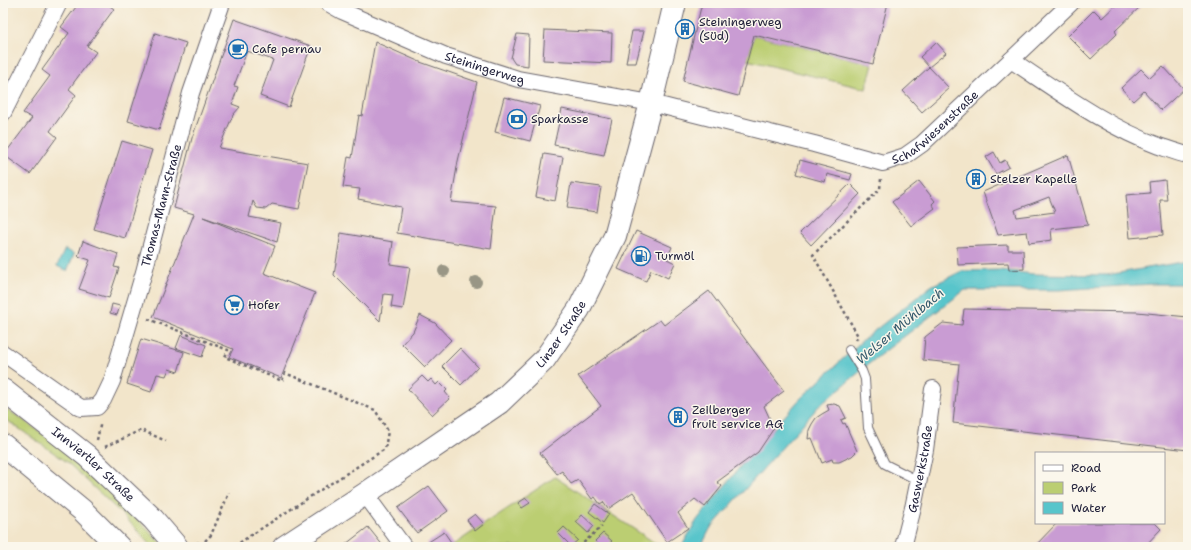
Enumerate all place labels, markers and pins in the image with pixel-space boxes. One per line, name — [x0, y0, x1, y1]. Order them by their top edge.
place label: Steiningerweg (Süd) — [699, 14, 782, 44]
building icon: Steiningerweg (Süd) — [674, 18, 696, 40]
cafe icon: Cafe pernau — [227, 38, 249, 60]
place label: Cafe pernau — [252, 41, 321, 57]
bank icon: Sparkasse — [506, 108, 528, 130]
place label: Sparkasse — [531, 111, 589, 127]
building icon: Stelzer Kapelle — [965, 168, 987, 190]
place label: Stelzer Kapelle — [990, 171, 1077, 187]
fuel station icon: Turmöl — [630, 245, 652, 267]
place label: Turmöl — [655, 248, 695, 264]
supermarket icon: Hofer — [223, 294, 245, 316]
place label: Hofer — [248, 297, 280, 313]
place label: Zeilberger fruit service AG — [692, 402, 783, 432]
building icon: Zeilberger fruit service AG — [667, 406, 689, 428]

